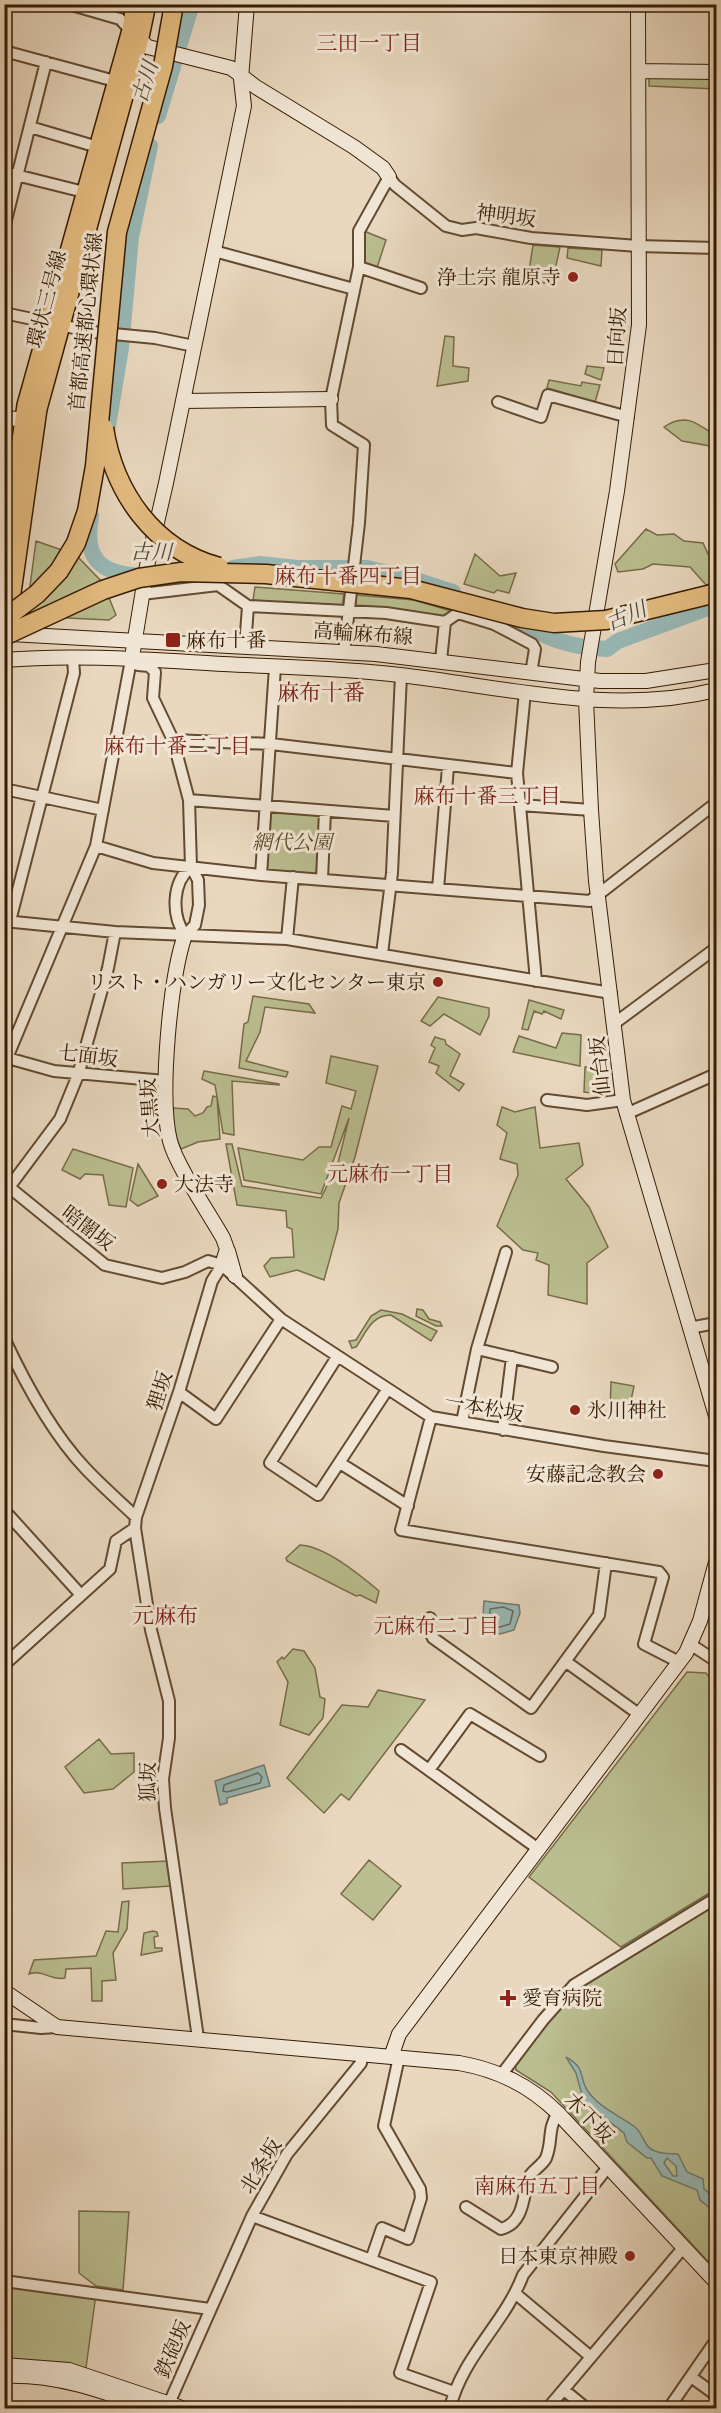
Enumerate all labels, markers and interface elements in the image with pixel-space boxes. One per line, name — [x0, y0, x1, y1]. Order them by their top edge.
district label: 三田一丁目 — [317, 31, 422, 55]
water label: 古川 — [127, 56, 163, 106]
street label: 神明坂 — [475, 201, 537, 231]
street label: 首都高速都心環状線 — [65, 231, 107, 413]
street label: 環状三号線 — [23, 248, 71, 350]
place label: 浄土宗 龍原寺 — [437, 266, 561, 289]
marker: 浄土宗 龍原寺 — [566, 270, 580, 284]
street label: 日向坂 — [603, 306, 631, 368]
water label: 古川 — [130, 540, 174, 564]
district label: 麻布十番四丁目 — [275, 564, 422, 588]
water label: 古川 — [602, 596, 652, 635]
street label: 高輪麻布線 — [312, 619, 414, 649]
place label: 麻布十番 — [186, 629, 266, 652]
marker: 麻布十番 — [164, 631, 182, 649]
district label: 麻布十番 — [277, 680, 365, 706]
district label: 麻布十番二丁目 — [104, 734, 251, 758]
district label: 麻布十番三丁目 — [414, 784, 561, 808]
park label: 網代公園 — [252, 831, 335, 854]
place label: リスト・ハンガリー文化センター東京 — [87, 971, 426, 994]
marker: リスト・ハンガリー文化センター東京 — [431, 975, 445, 989]
street label: 仙台坂 — [585, 1035, 615, 1097]
street label: 七面坂 — [57, 1041, 119, 1071]
street label: 大黒坂 — [136, 1077, 164, 1139]
district label: 元麻布一丁目 — [327, 1162, 453, 1186]
place label: 大法寺 — [174, 1173, 234, 1196]
marker: 大法寺 — [155, 1177, 169, 1191]
street label: 暗闇坂 — [57, 1201, 119, 1255]
street label: 狸坂 — [143, 1369, 177, 1413]
street label: 一本松坂 — [443, 1390, 525, 1426]
place label: 氷川神社 — [587, 1399, 667, 1422]
marker: 氷川神社 — [568, 1403, 582, 1417]
place label: 安藤記念教会 — [526, 1463, 646, 1486]
marker: 安藤記念教会 — [651, 1467, 665, 1481]
district label: 元麻布 — [132, 1603, 198, 1629]
district label: 元麻布二丁目 — [373, 1614, 499, 1638]
street label: 狐坂 — [136, 1762, 160, 1802]
place label: 愛育病院 — [522, 1987, 602, 2010]
marker: 愛育病院 — [499, 1989, 517, 2007]
street label: 木下坂 — [560, 2088, 618, 2148]
street label: 北条坂 — [236, 2134, 286, 2198]
district label: 南麻布五丁目 — [474, 2174, 600, 2198]
place label: 日本東京神殿 — [498, 2245, 618, 2268]
marker: 日本東京神殿 — [623, 2249, 637, 2263]
street label: 鉄砲坂 — [151, 2317, 195, 2381]

